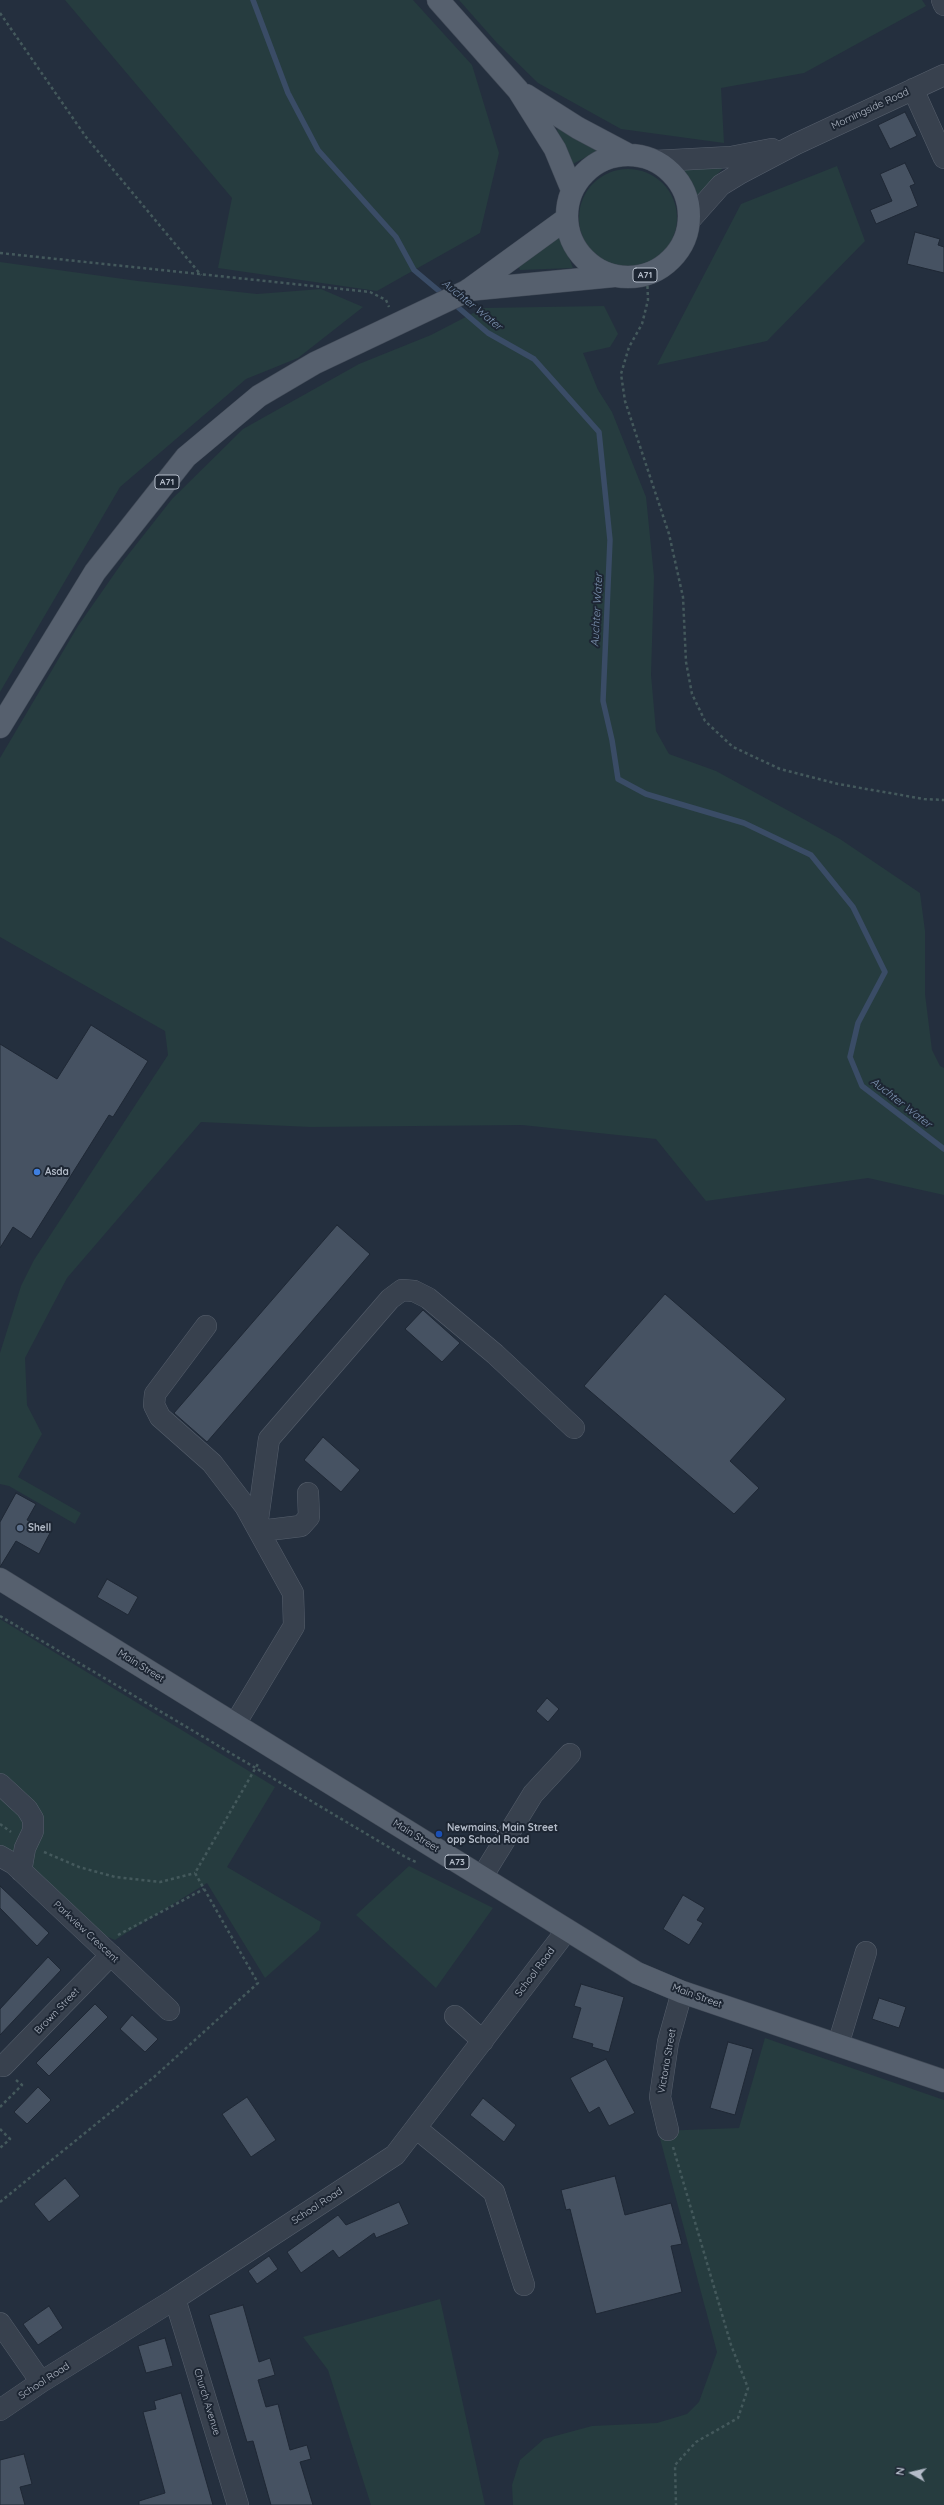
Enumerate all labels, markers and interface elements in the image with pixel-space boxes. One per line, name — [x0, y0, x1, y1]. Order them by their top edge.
street label: Morningside Road — [829, 86, 911, 132]
road number: A71 — [633, 268, 657, 282]
water label: Auchter Water — [439, 277, 505, 333]
road number: A71 — [155, 475, 179, 489]
water label: Auchter Water — [588, 573, 606, 647]
water label: Auchter Water — [868, 1075, 934, 1131]
place label: Asda — [45, 1166, 69, 1178]
marker: Asda — [32, 1167, 42, 1177]
place label: Shell — [28, 1522, 51, 1534]
marker: Shell — [15, 1523, 25, 1533]
street label: Main Street — [116, 1647, 166, 1685]
street label: Main Street — [391, 1817, 441, 1855]
place label: Newmains, Main Street opp School Road — [447, 1822, 558, 1846]
marker: Newmains, Main Street opp School Road — [434, 1829, 444, 1839]
road number: A73 — [445, 1855, 469, 1869]
street label: Parkview Crescent — [51, 1899, 121, 1965]
street label: School Road — [513, 1945, 557, 1999]
street label: Main Street — [670, 1981, 724, 2011]
street label: Brown Street — [32, 1985, 82, 2037]
street label: Victoria Street — [655, 2028, 679, 2094]
street label: School Road — [289, 2185, 345, 2227]
street label: School Road — [16, 2360, 72, 2402]
street label: Church Avenue — [191, 2367, 223, 2437]
north arrow — [892, 2453, 932, 2493]
text: N — [893, 2466, 908, 2476]

